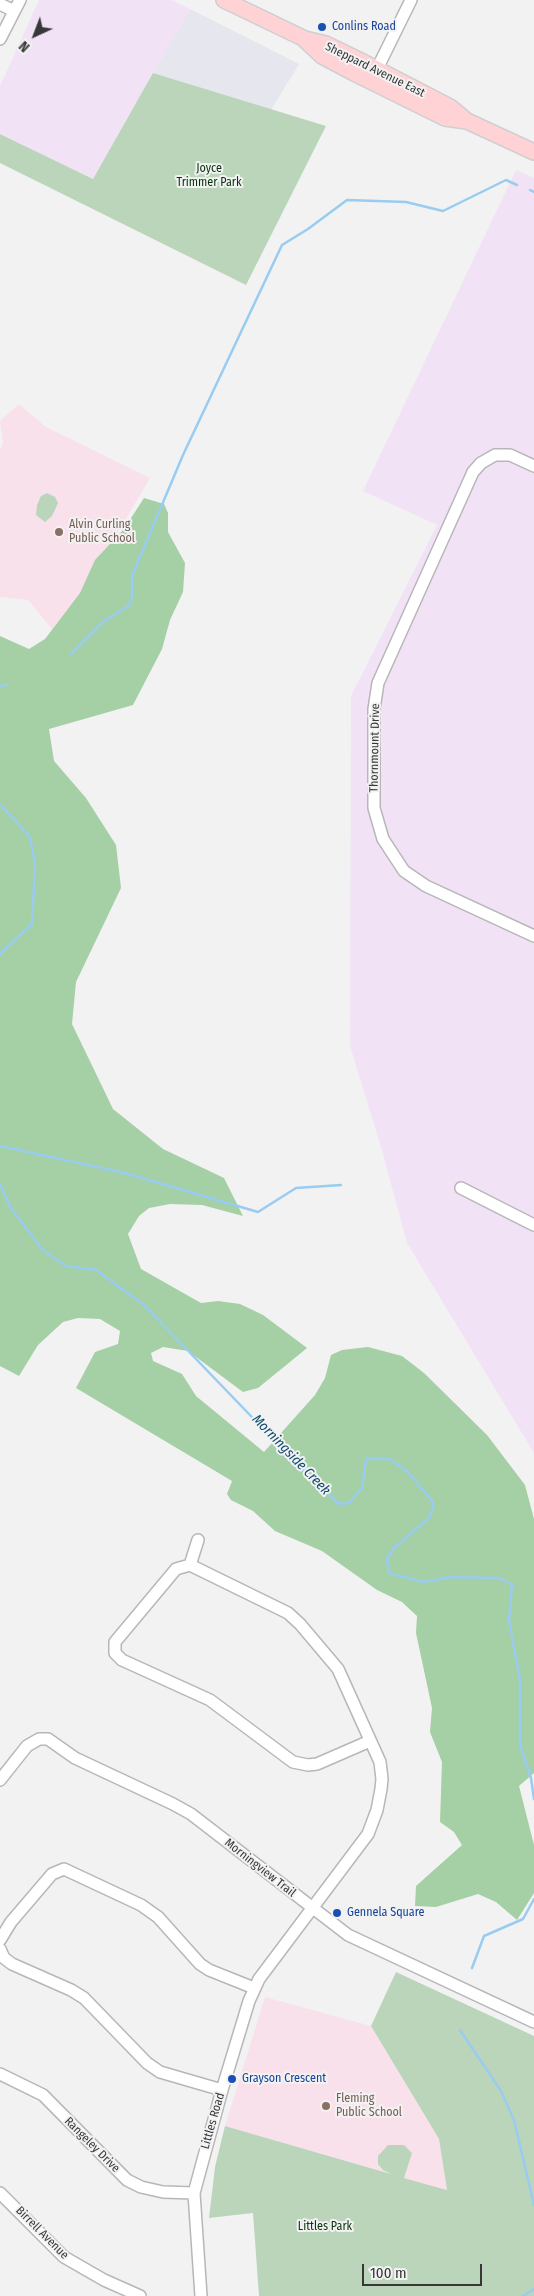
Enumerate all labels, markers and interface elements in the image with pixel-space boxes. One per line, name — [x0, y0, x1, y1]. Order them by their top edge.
north arrow — [10, 10, 60, 60]
place label: Conlins Road — [332, 20, 396, 34]
marker: Conlins Road — [316, 21, 328, 33]
text: N — [16, 37, 33, 55]
street label: Sheppard Avenue East — [323, 40, 427, 100]
park label: Joyce Trimmer Park — [176, 162, 242, 190]
place label: Alvin Curling Public School — [69, 518, 135, 546]
marker: Alvin Curling Public School — [53, 526, 65, 538]
street label: Thornmount Drive — [367, 703, 383, 793]
water label: Morningside Creek — [248, 1411, 334, 1499]
street label: Morningview Trail — [222, 1836, 298, 1900]
place label: Gennela Square — [347, 1906, 425, 1920]
marker: Gennela Square — [331, 1907, 343, 1919]
place label: Grayson Crescent — [242, 2072, 326, 2086]
marker: Grayson Crescent — [226, 2073, 238, 2085]
street label: Littles Road — [198, 2091, 228, 2151]
place label: Fleming Public School — [336, 2092, 402, 2120]
marker: Fleming Public School — [320, 2100, 332, 2112]
street label: Rangeley Drive — [61, 2114, 123, 2176]
street label: Birrell Avenue — [13, 2204, 71, 2262]
park label: Littles Park — [298, 2220, 352, 2234]
scale bar — [364, 2254, 484, 2286]
text: 100 m — [370, 2264, 407, 2282]

